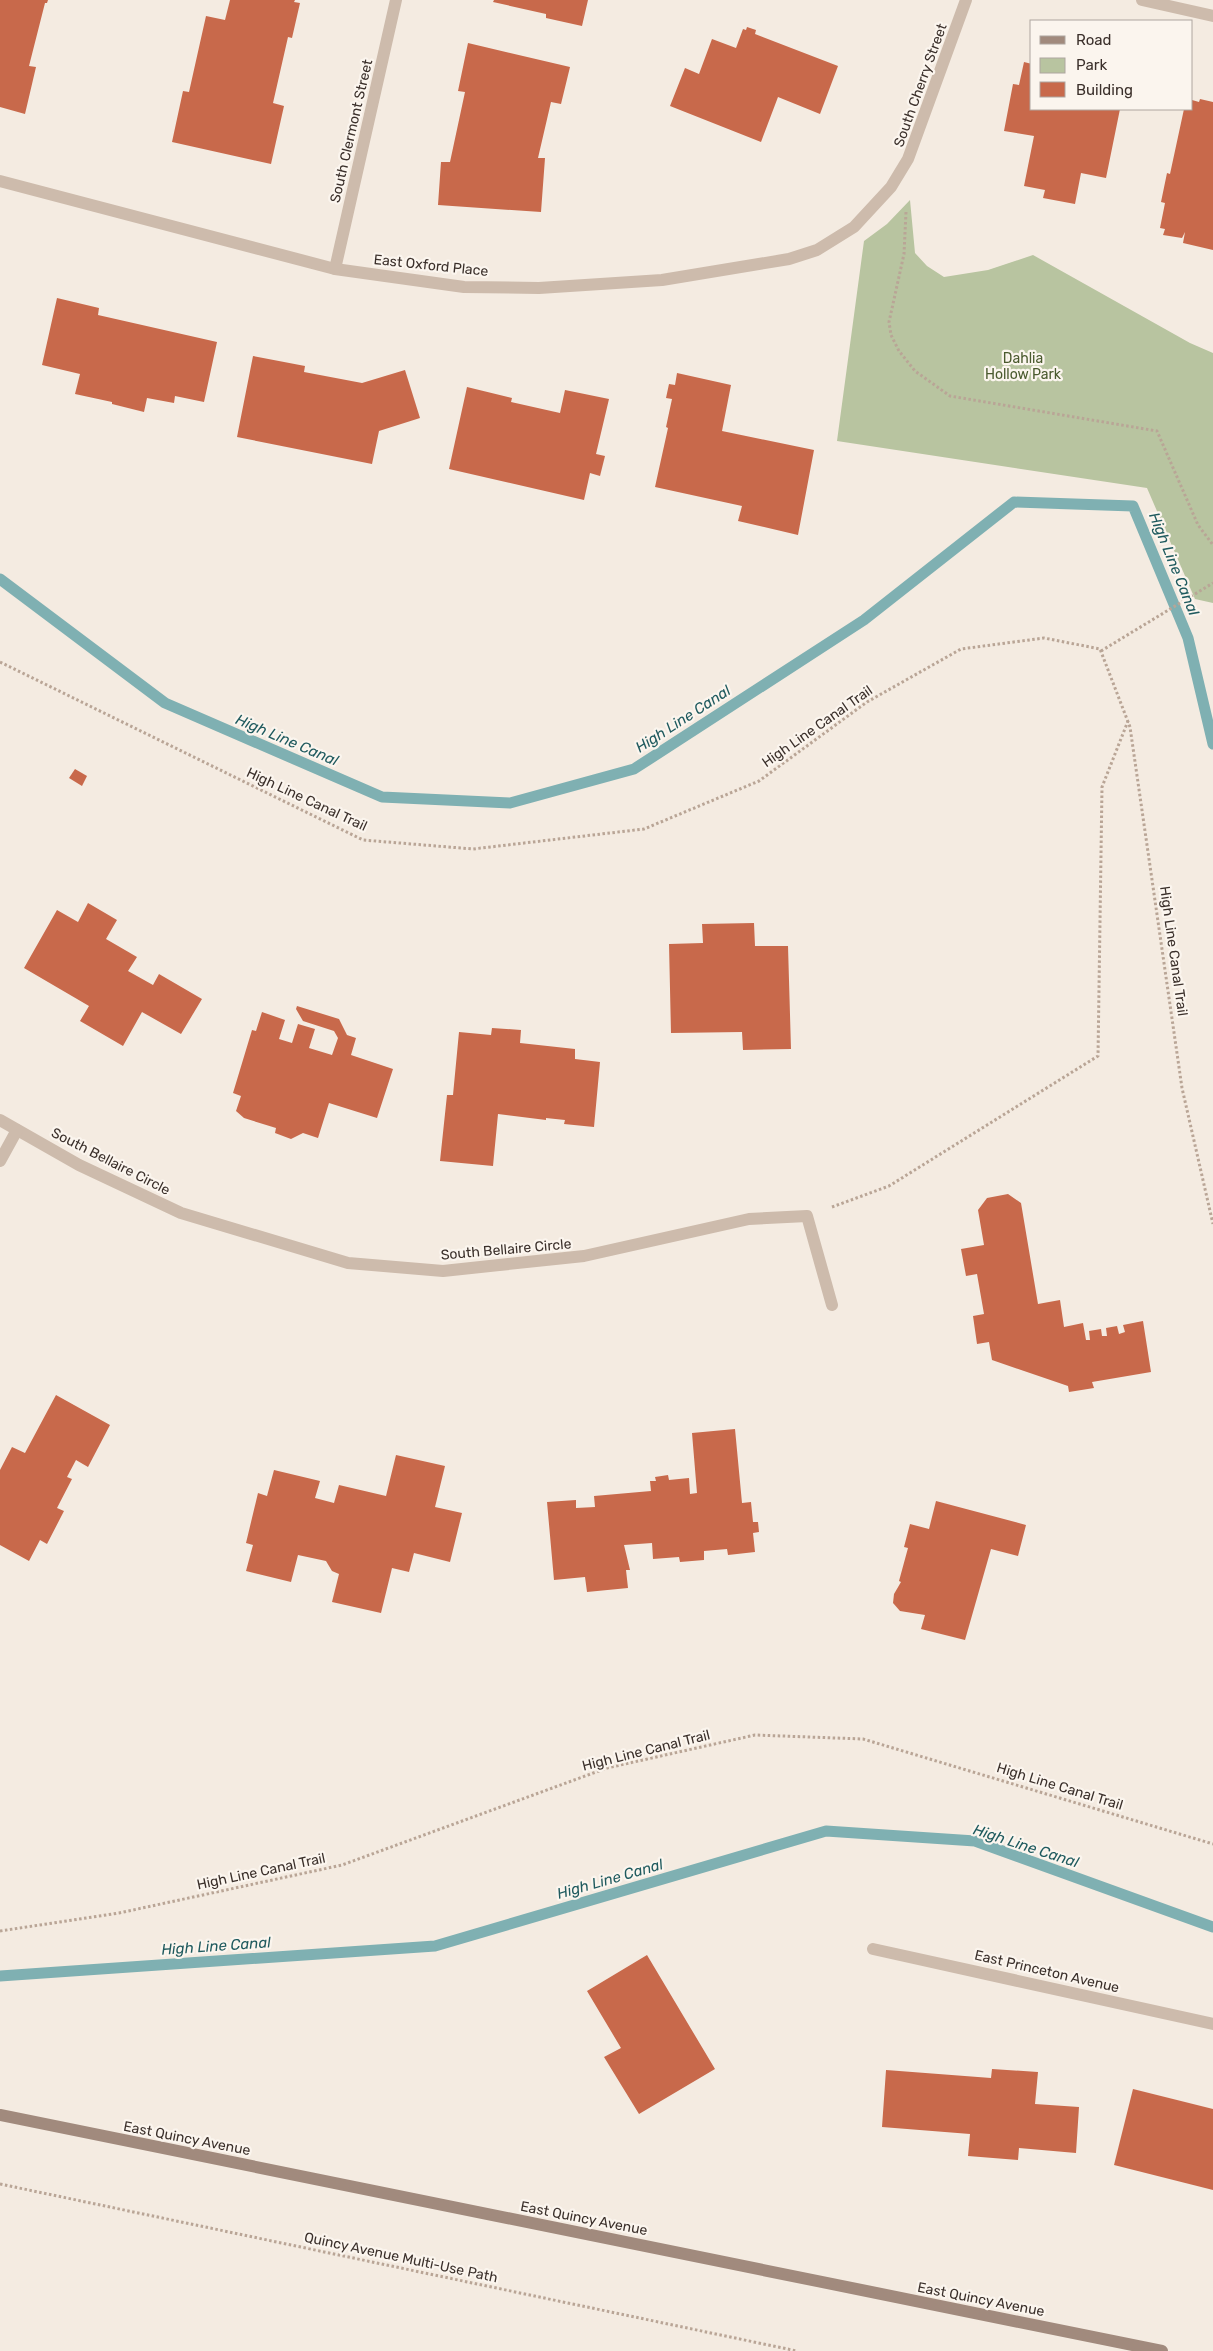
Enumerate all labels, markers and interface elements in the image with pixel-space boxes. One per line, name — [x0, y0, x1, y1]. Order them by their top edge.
legend — [1030, 20, 1193, 110]
street label: South Cherry Street — [890, 21, 951, 149]
text: Road — [1076, 31, 1112, 49]
text: Park — [1076, 56, 1107, 74]
street label: South Clermont Street — [327, 57, 376, 205]
text: Building — [1076, 81, 1133, 99]
street label: East Oxford Place — [373, 251, 489, 280]
park label: Dahlia Hollow Park — [985, 350, 1062, 383]
water label: High Line Canal — [1145, 510, 1203, 619]
water label: High Line Canal — [632, 681, 734, 756]
street label: High Line Canal Trail — [759, 682, 876, 771]
water label: High Line Canal — [233, 710, 341, 770]
street label: High Line Canal Trail — [244, 764, 370, 835]
street label: High Line Canal Trail — [1156, 885, 1191, 1017]
street label: South Bellaire Circle — [49, 1124, 173, 1199]
street label: South Bellaire Circle — [440, 1235, 572, 1264]
street label: High Line Canal Trail — [580, 1726, 712, 1775]
street label: High Line Canal Trail — [995, 1759, 1125, 1814]
water label: High Line Canal — [971, 1820, 1081, 1872]
street label: High Line Canal Trail — [195, 1850, 327, 1893]
water label: High Line Canal — [555, 1855, 666, 1903]
water label: High Line Canal — [161, 1933, 272, 1959]
street label: East Princeton Avenue — [973, 1947, 1121, 1996]
street label: East Quincy Avenue — [122, 2118, 252, 2159]
street label: East Quincy Avenue — [519, 2198, 649, 2239]
street label: Quincy Avenue Multi-Use Path — [303, 2229, 499, 2286]
street label: East Quincy Avenue — [916, 2279, 1046, 2320]

